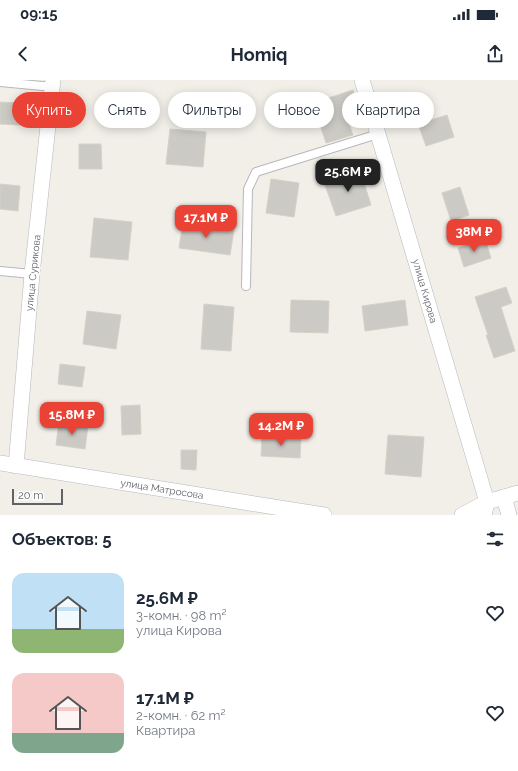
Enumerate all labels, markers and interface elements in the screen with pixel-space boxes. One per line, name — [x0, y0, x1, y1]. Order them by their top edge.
text: 09:15 — [20, 5, 57, 23]
icon: back — [12, 43, 34, 65]
icon: share — [484, 43, 506, 65]
text: Homiq — [231, 44, 287, 65]
chip: Купить — [12, 92, 86, 128]
chip: Снять — [94, 92, 160, 128]
chip: Фильтры — [168, 92, 256, 128]
chip: Новое — [264, 92, 334, 128]
chip: Квартира — [342, 92, 434, 128]
pin: 25.6M ₽ — [311, 159, 385, 193]
text: 25.6M ₽ — [324, 164, 372, 179]
pin: 17.1M ₽ — [169, 205, 243, 239]
text: 17.1M ₽ — [184, 210, 228, 225]
pin: 38M ₽ — [446, 219, 502, 253]
text: 38M ₽ — [455, 224, 493, 239]
street label: улица Сурикова — [24, 234, 42, 312]
street label: улица Кирова — [411, 258, 439, 324]
pin: 15.8M ₽ — [35, 402, 109, 436]
text: 15.8M ₽ — [49, 407, 95, 422]
pin: 14.2M ₽ — [244, 413, 318, 447]
text: 14.2M ₽ — [258, 418, 304, 433]
street label: улица Матросова — [120, 477, 204, 501]
scale bar — [12, 487, 63, 506]
text: 20 m — [18, 489, 43, 502]
icon: filters — [484, 528, 506, 550]
text: Объектов: 5 — [12, 529, 112, 549]
text: 25.6M ₽ — [136, 588, 198, 608]
icon: home — [44, 589, 92, 637]
icon: heart — [484, 602, 506, 624]
text: 3-комн. · 98 m² — [136, 608, 226, 623]
text: улица Кирова — [136, 623, 222, 638]
text: 17.1M ₽ — [136, 688, 194, 708]
icon: home — [44, 689, 92, 737]
icon: heart — [484, 702, 506, 724]
text: 2-комн. · 62 m² — [136, 708, 226, 723]
text: Квартира — [136, 723, 195, 738]

